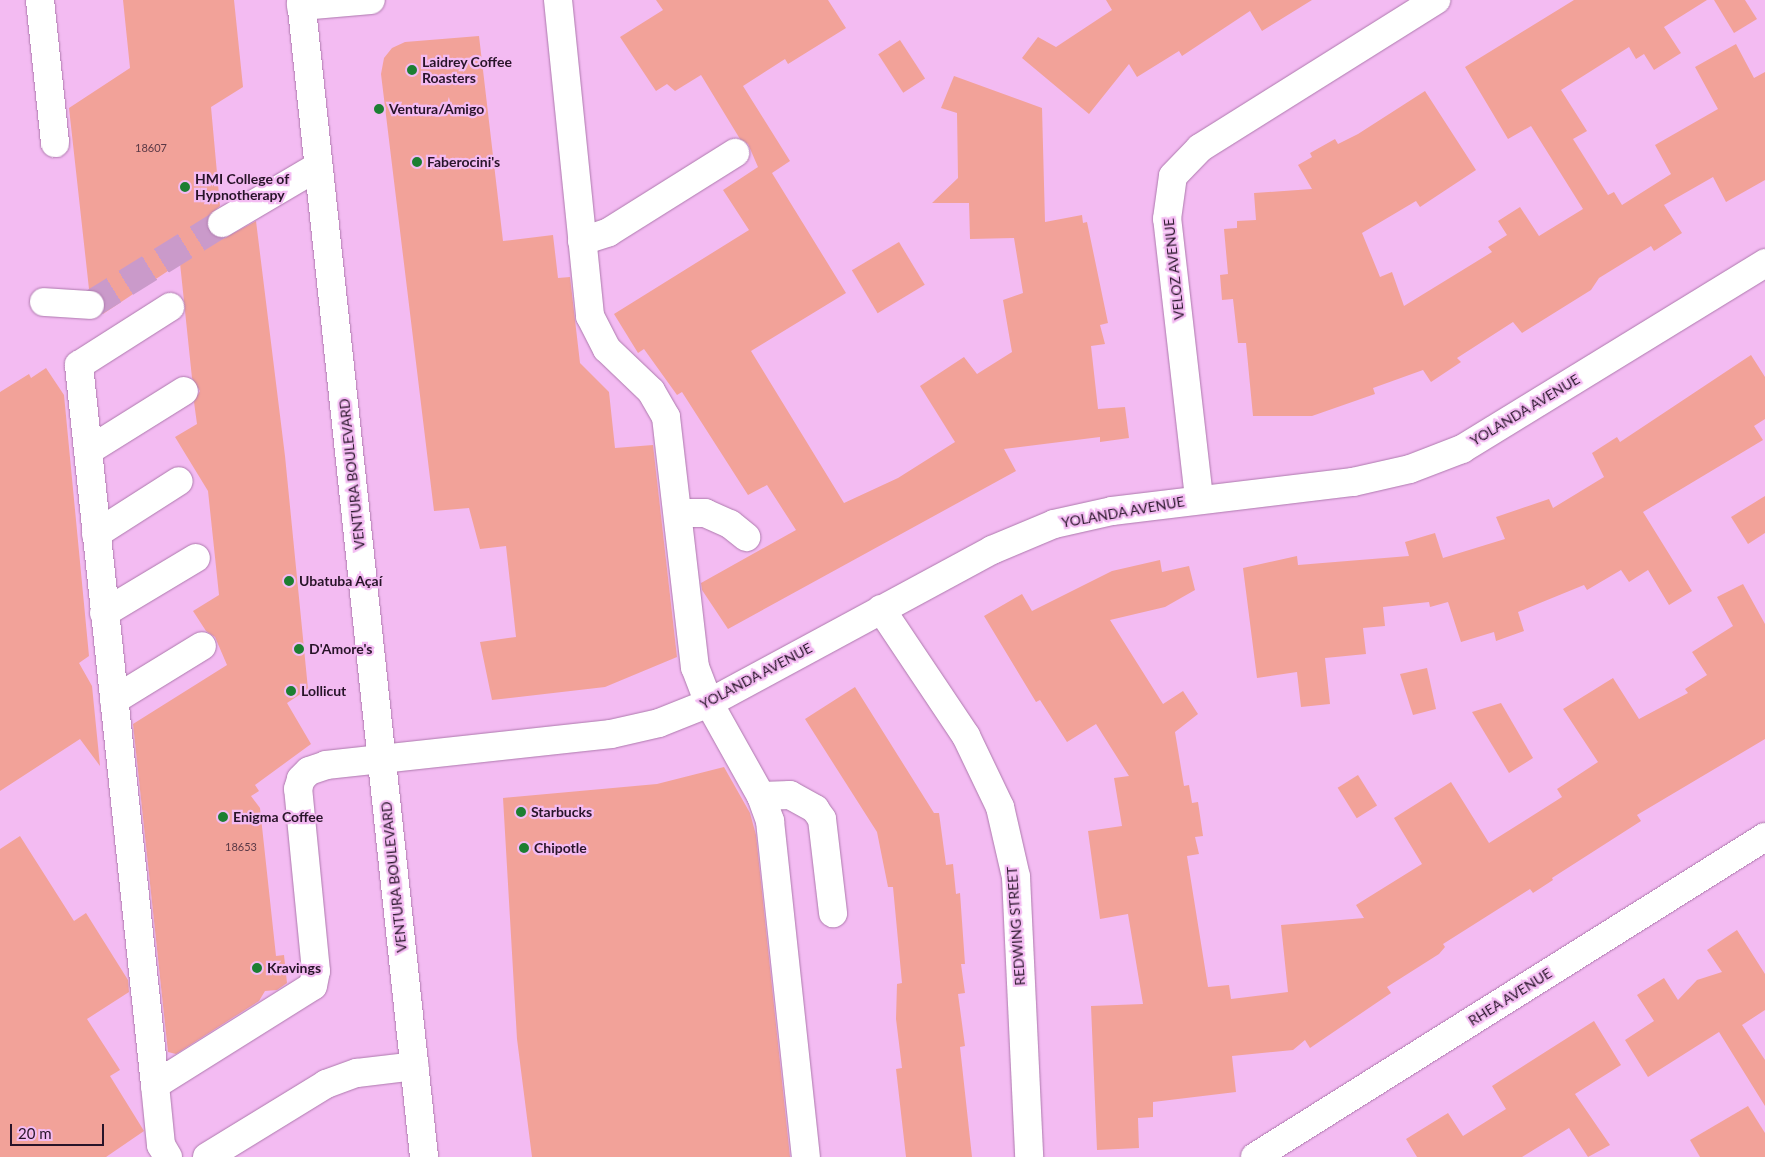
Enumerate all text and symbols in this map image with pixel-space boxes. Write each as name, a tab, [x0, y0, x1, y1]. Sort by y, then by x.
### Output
place label: Laidrey Coffee Roasters	[422, 54, 512, 86]
marker: Laidrey Coffee Roasters	[406, 64, 418, 76]
place label: Ventura/Amigo	[389, 101, 484, 117]
marker: Ventura/Amigo	[373, 103, 385, 115]
house number: 18607	[135, 141, 167, 155]
place label: Faberocini's	[427, 154, 500, 170]
marker: Faberocini's	[411, 156, 423, 168]
place label: HMI College of Hypnotherapy	[195, 171, 289, 203]
marker: HMI College of Hypnotherapy	[179, 181, 191, 193]
street label: VELOZ AVENUE	[1160, 217, 1188, 321]
street label: YOLANDA AVENUE	[1467, 370, 1583, 450]
street label: VENTURA BOULEVARD	[336, 397, 368, 551]
street label: YOLANDA AVENUE	[1060, 493, 1186, 531]
place label: Ubatuba Açaí	[299, 573, 383, 589]
marker: Ubatuba Açaí	[283, 575, 295, 587]
street label: YOLANDA AVENUE	[697, 639, 815, 713]
place label: D'Amore's	[309, 641, 372, 657]
marker: D'Amore's	[293, 643, 305, 655]
place label: Lollicut	[301, 683, 346, 699]
marker: Lollicut	[285, 685, 297, 697]
street label: VENTURA BOULEVARD	[378, 800, 410, 954]
place label: Starbucks	[531, 804, 592, 820]
marker: Starbucks	[515, 806, 527, 818]
place label: Enigma Coffee	[233, 809, 323, 825]
marker: Enigma Coffee	[217, 811, 229, 823]
house number: 18653	[225, 840, 257, 854]
place label: Chipotle	[534, 840, 587, 856]
marker: Chipotle	[518, 842, 530, 854]
street label: REDWING STREET	[1003, 866, 1029, 986]
place label: Kravings	[267, 960, 321, 976]
marker: Kravings	[251, 962, 263, 974]
street label: RHEA AVENUE	[1465, 964, 1555, 1030]
scale bar	[12, 1114, 106, 1146]
text: 20 m	[18, 1124, 52, 1142]

